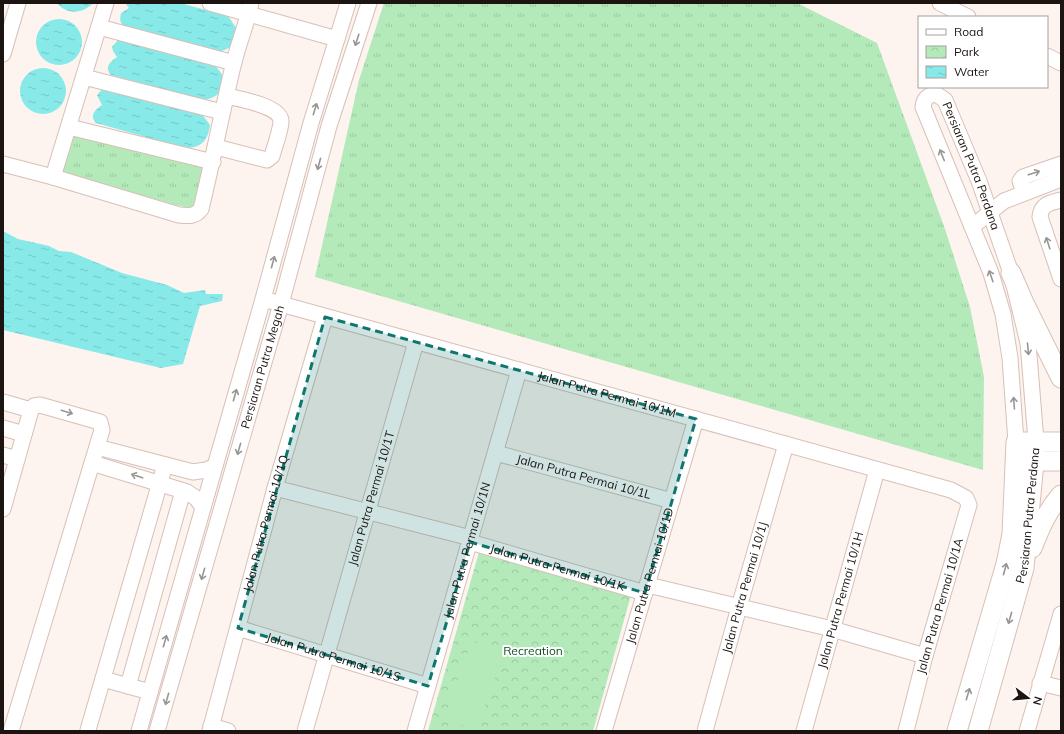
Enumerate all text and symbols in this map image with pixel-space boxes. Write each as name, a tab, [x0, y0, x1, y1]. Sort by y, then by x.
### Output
legend	[918, 16, 1048, 88]
text: Road	[954, 24, 983, 39]
one-way arrow	[353, 33, 360, 46]
text: Park	[954, 44, 980, 59]
text: Water	[954, 64, 990, 79]
street label: Persiaran Putra Perdana	[940, 99, 1003, 232]
one-way arrow	[312, 103, 319, 116]
one-way arrow	[938, 150, 946, 162]
one-way arrow	[314, 157, 322, 170]
one-way arrow	[1028, 169, 1041, 176]
one-way arrow	[1044, 236, 1051, 249]
one-way arrow	[270, 255, 277, 268]
one-way arrow	[987, 269, 994, 282]
street label: Persiaran Putra Megah	[237, 303, 287, 430]
one-way arrow	[1025, 342, 1032, 355]
street label: Jalan Putra Permai 10/1M	[536, 368, 678, 420]
one-way arrow	[232, 389, 239, 402]
one-way arrow	[1010, 397, 1017, 410]
one-way arrow	[60, 409, 73, 416]
street label: Jalan Putra Permai 10/1T	[345, 428, 397, 567]
one-way arrow	[235, 443, 242, 456]
street label: Persiaran Putra Perdana	[1012, 447, 1042, 585]
street label: Jalan Putra Permai 10/1L	[515, 451, 653, 502]
street label: Jalan Putra Permai 10/1Q	[240, 453, 291, 593]
one-way arrow	[131, 471, 143, 479]
street label: Jalan Putra Permai 10/1N	[440, 480, 493, 620]
street label: Jalan Putra Permai 10/1D	[622, 506, 677, 645]
street label: Jalan Putra Permai 10/1J	[719, 520, 770, 655]
street label: Jalan Putra Permai 10/1H	[814, 530, 866, 670]
street label: Jalan Putra Permai 10/1A	[913, 536, 966, 676]
street label: Jalan Putra Permai 10/1K	[488, 540, 627, 594]
one-way arrow	[1002, 563, 1009, 576]
one-way arrow	[199, 568, 206, 581]
one-way arrow	[1006, 611, 1013, 624]
street label: Jalan Putra Permai 10/1S	[265, 629, 403, 684]
one-way arrow	[161, 635, 169, 648]
park label: Recreation	[503, 643, 563, 658]
north arrow	[1008, 678, 1048, 718]
one-way arrow	[965, 687, 972, 700]
one-way arrow	[163, 692, 170, 705]
text: N	[1030, 695, 1045, 707]

